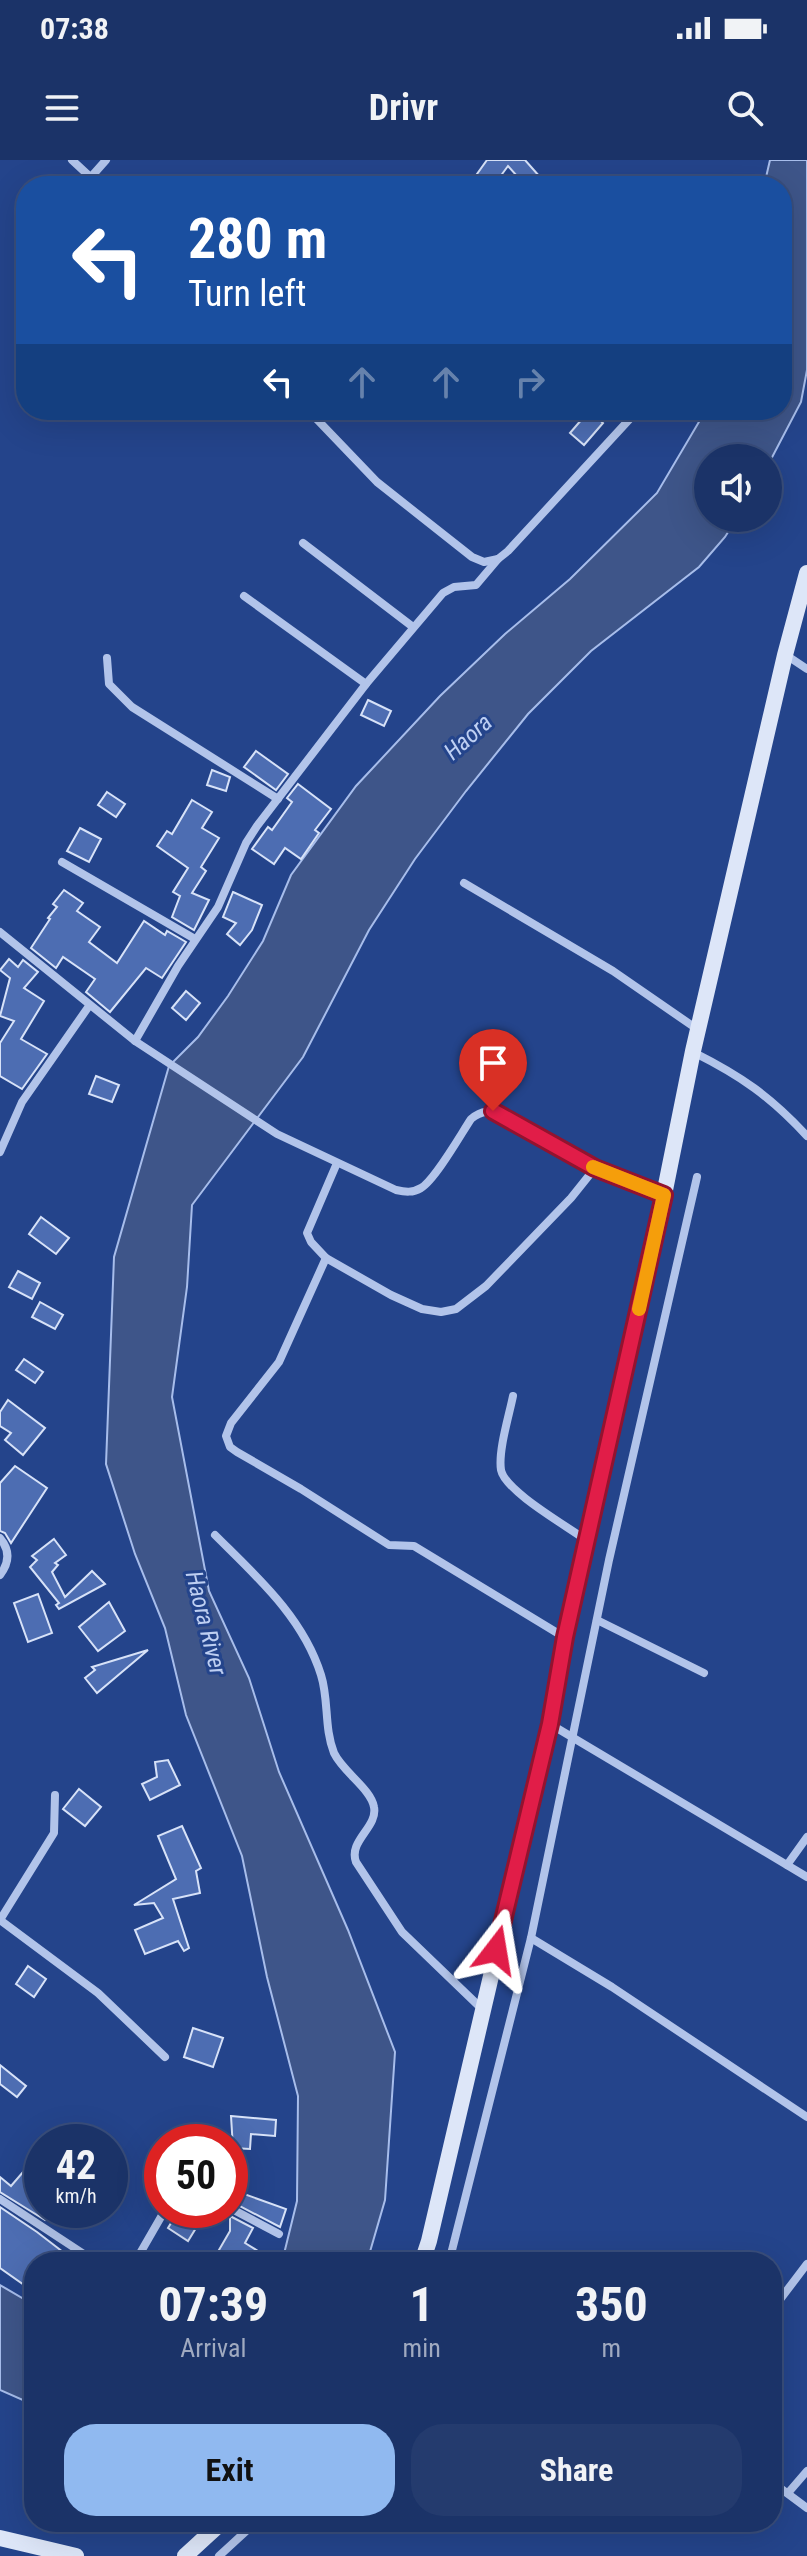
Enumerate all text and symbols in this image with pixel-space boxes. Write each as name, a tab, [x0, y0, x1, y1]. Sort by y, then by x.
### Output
text: 07:38	[40, 11, 109, 46]
icon: menu	[40, 86, 84, 130]
icon: search	[723, 86, 767, 130]
text: Drivr	[369, 87, 438, 129]
text: 280 m	[188, 206, 327, 272]
icon: left	[56, 208, 160, 312]
text: Turn left	[188, 273, 306, 315]
icon: left	[256, 360, 300, 404]
icon: ahead	[340, 360, 384, 404]
icon: ahead	[424, 360, 468, 404]
icon: right	[508, 360, 552, 404]
map controls	[694, 444, 782, 532]
button: sound	[694, 444, 782, 532]
water label: Haora	[438, 708, 498, 766]
pin	[459, 1029, 527, 1111]
icon: arrive	[471, 1041, 515, 1085]
water label: Haora River	[180, 1568, 233, 1679]
position arrow	[454, 1908, 538, 1992]
speed limit sign: 50	[144, 2124, 248, 2228]
text: 42	[56, 2142, 96, 2189]
text: km/h	[55, 2184, 97, 2208]
text: 07:39	[158, 2276, 268, 2333]
text: 1	[410, 2276, 434, 2333]
text: 350	[575, 2276, 648, 2333]
text: Arrival	[180, 2333, 246, 2363]
text: min	[403, 2333, 441, 2363]
text: m	[602, 2333, 621, 2363]
button: Exit	[64, 2424, 395, 2516]
button: Share	[411, 2424, 742, 2516]

